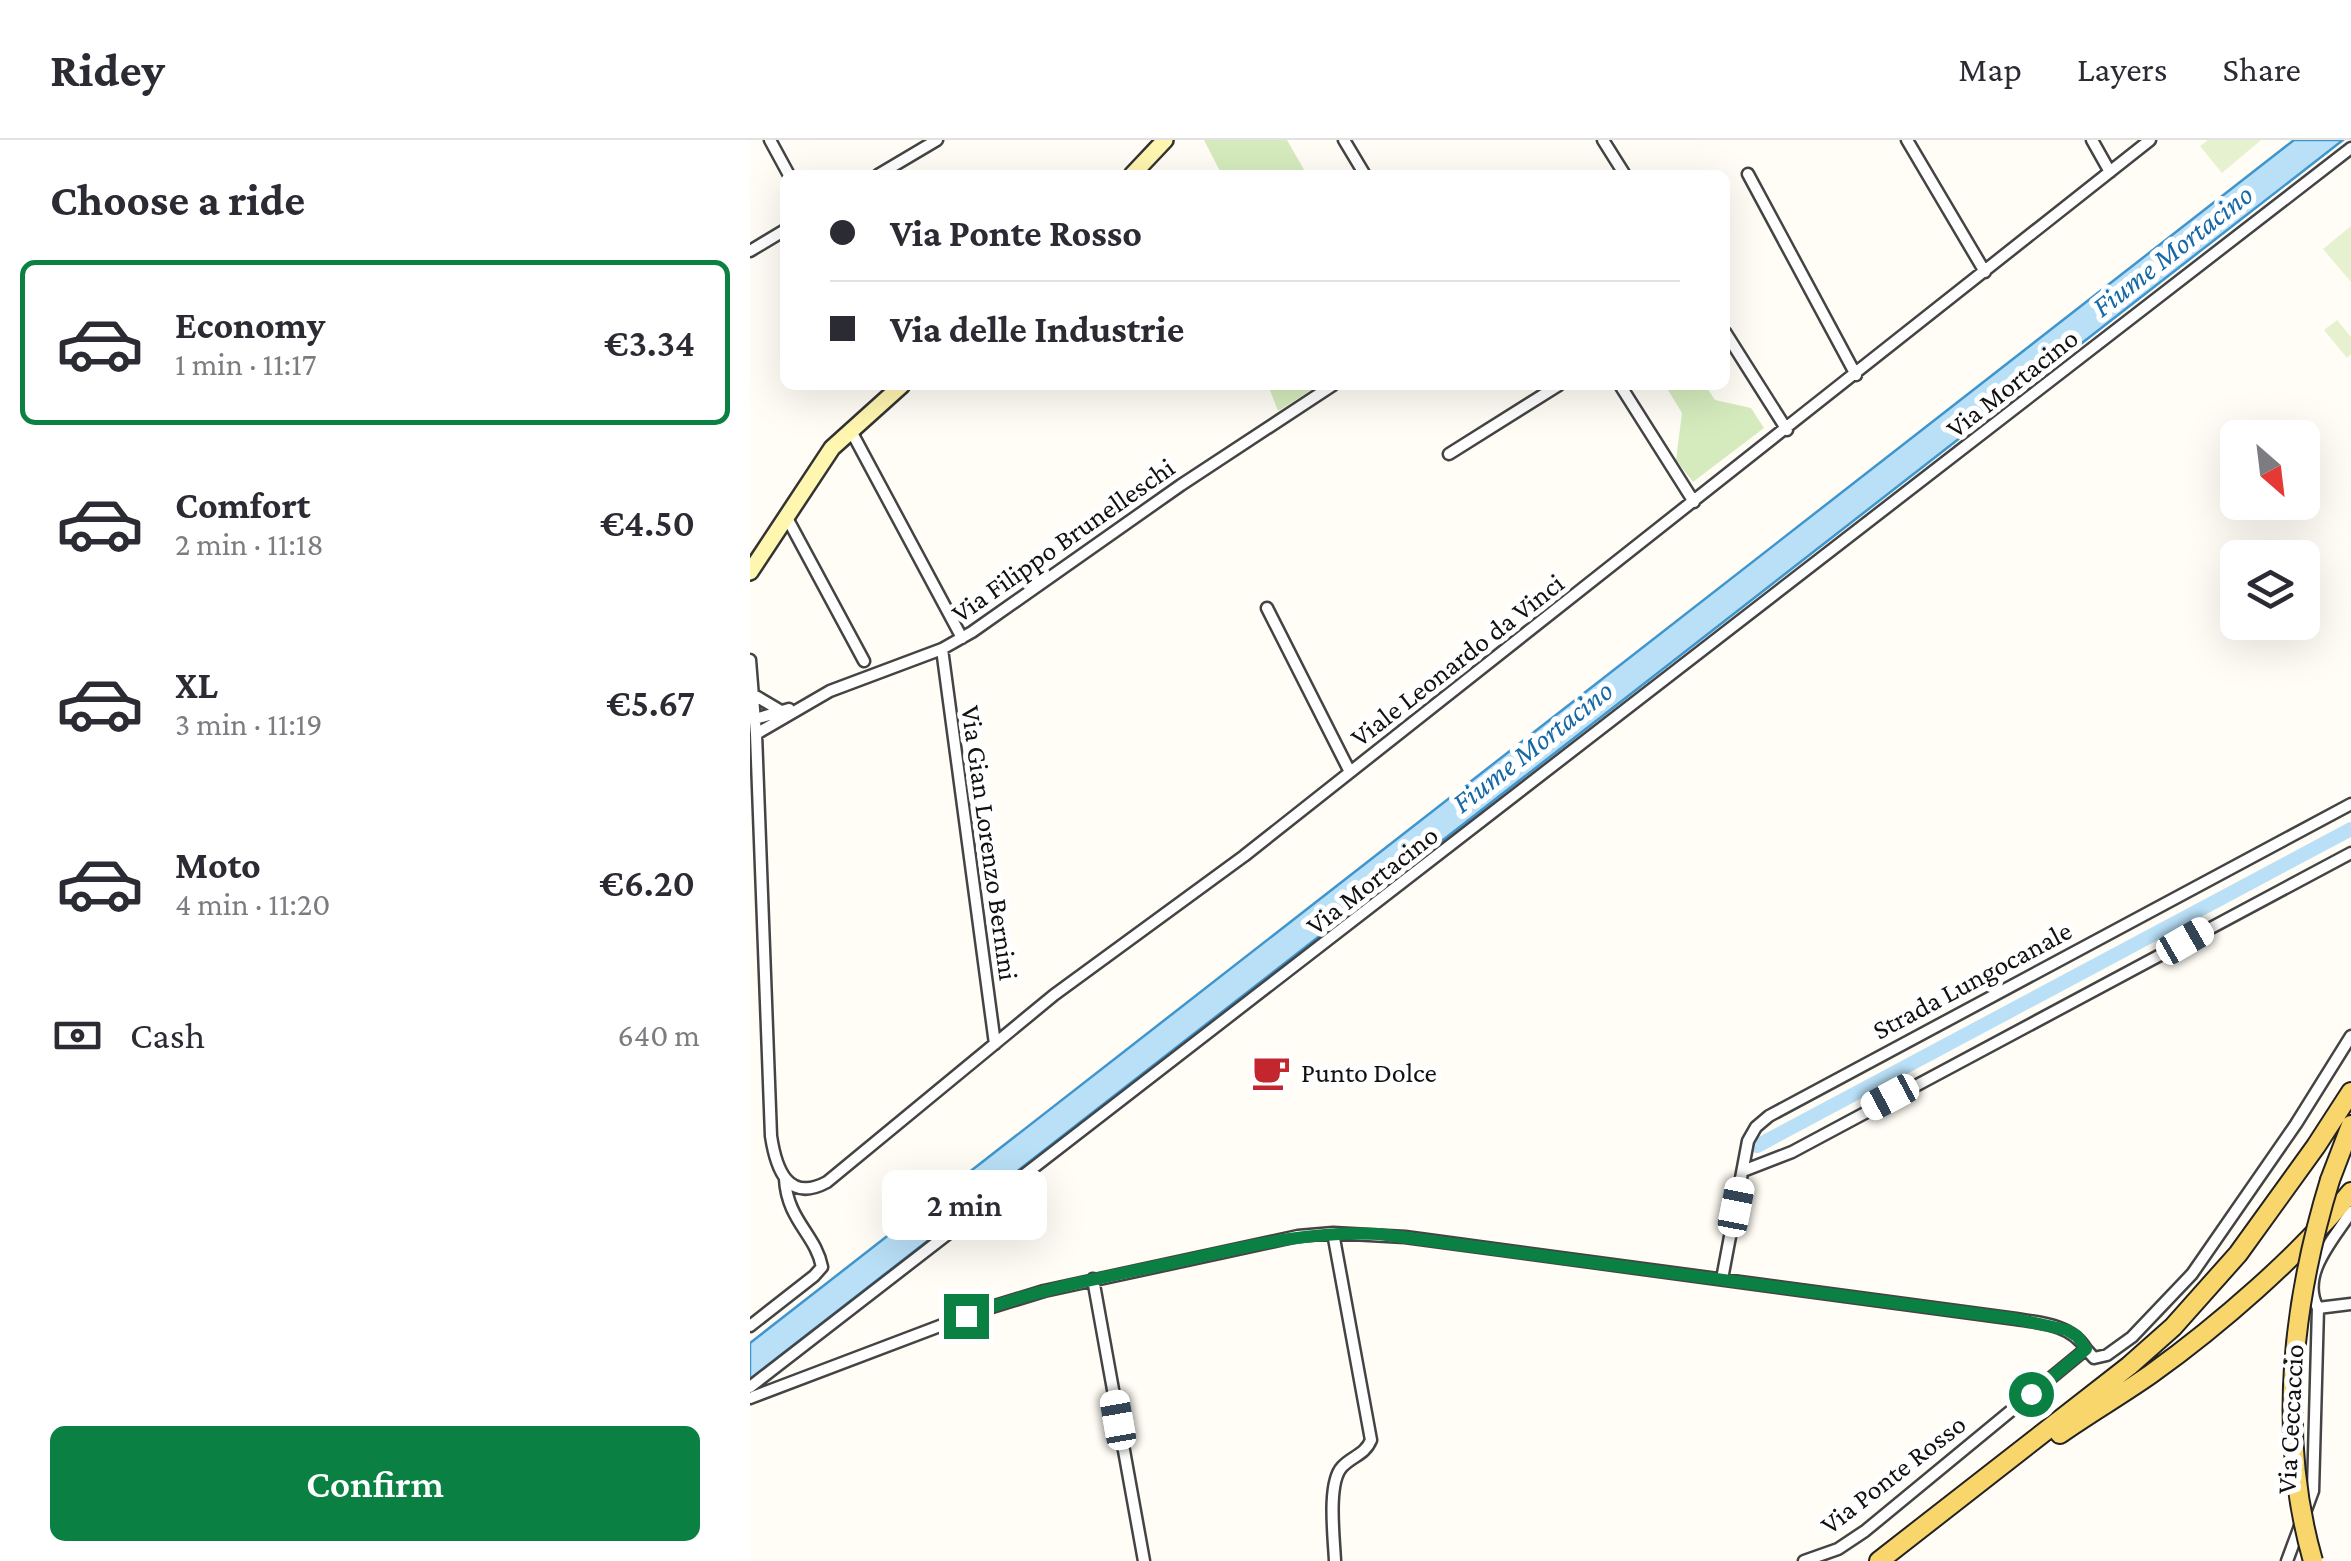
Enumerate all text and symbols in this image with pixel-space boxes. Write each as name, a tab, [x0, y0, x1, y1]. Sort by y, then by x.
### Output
text: Ridey	[50, 43, 165, 96]
text: Map	[1958, 50, 2022, 89]
text: Layers	[2077, 50, 2168, 89]
text: Share	[2223, 50, 2301, 89]
text: Choose a ride	[50, 175, 305, 225]
water label: Fiume Mortacino	[2085, 177, 2259, 323]
text: Via Ponte Rosso	[890, 212, 1142, 254]
icon: car	[55, 298, 145, 388]
text: Economy	[175, 304, 325, 346]
text: Via delle Industrie	[890, 308, 1184, 350]
text: €3.34	[604, 322, 695, 364]
street label: Via Mortacino	[1940, 322, 2084, 444]
text: 1 min · 11:17	[175, 346, 317, 382]
north arrow	[2220, 420, 2320, 520]
map controls	[2220, 420, 2320, 640]
street label: Via Filippo Brunelleschi	[946, 451, 1180, 629]
icon: car	[55, 478, 145, 568]
text: Comfort	[175, 484, 311, 526]
text: €4.50	[600, 502, 695, 544]
text: 2 min · 11:18	[175, 526, 324, 562]
button: layers	[2220, 540, 2320, 640]
street label: Viale Leonardo da Vinci	[1344, 567, 1570, 753]
icon: car	[55, 658, 145, 748]
text: XL	[175, 664, 218, 706]
water label: Fiume Mortacino	[1445, 673, 1619, 819]
text: €5.67	[606, 682, 695, 724]
street label: Via Gian Lorenzo Bernini	[955, 704, 1025, 982]
text: 3 min · 11:19	[175, 706, 323, 742]
street label: Via Mortacino	[1300, 819, 1444, 941]
icon: car	[55, 838, 145, 928]
text: Moto	[175, 844, 261, 886]
text: €6.20	[599, 862, 695, 904]
text: 4 min · 11:20	[175, 886, 330, 922]
car	[2152, 913, 2218, 969]
street label: Strada Lungocanale	[1867, 914, 2077, 1046]
icon: cash	[50, 1008, 105, 1063]
text: Cash	[130, 1014, 205, 1056]
text: 640 m	[618, 1017, 700, 1053]
cafe icon: Punto Dolce	[1250, 1051, 1292, 1093]
place label: Punto Dolce	[1301, 1057, 1437, 1088]
car	[1856, 1070, 1924, 1124]
callout: 2 min	[884, 1171, 1048, 1241]
car	[1716, 1175, 1756, 1239]
text: 2 min	[927, 1187, 1002, 1223]
route end	[944, 1294, 989, 1339]
street label: Via Ceccaccio	[2271, 1343, 2309, 1495]
route start	[2009, 1372, 2054, 1417]
car	[1098, 1388, 1138, 1452]
street label: Via Ponte Rosso	[1814, 1408, 1972, 1540]
button: Confirm	[50, 1426, 700, 1541]

